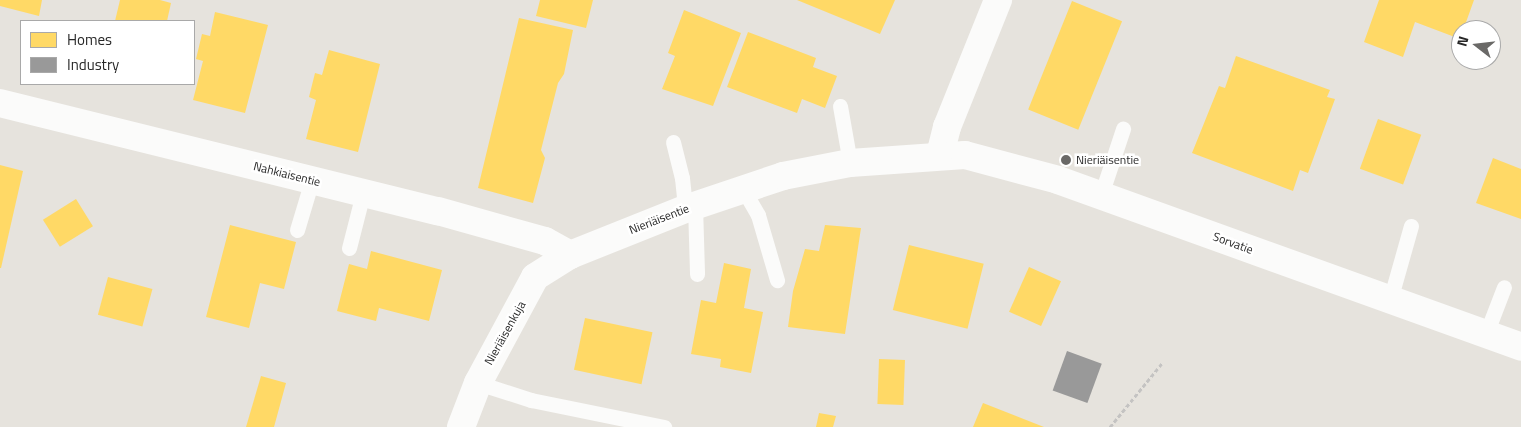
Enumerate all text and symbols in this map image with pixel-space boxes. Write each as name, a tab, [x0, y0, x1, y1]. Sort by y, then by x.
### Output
legend	[20, 20, 195, 85]
north arrow	[1451, 20, 1501, 70]
text: Homes	[67, 28, 112, 51]
text: N	[1451, 33, 1473, 49]
text: Industry	[67, 53, 119, 76]
place label: Nieriäisentie	[1076, 153, 1139, 167]
marker: Nieriäisentie	[1060, 154, 1072, 166]
street label: Nahkiaisentie	[252, 159, 322, 189]
street label: Nieriäisentie	[627, 201, 691, 237]
street label: Sorvatie	[1211, 229, 1255, 257]
street label: Nieriäisenkuja	[481, 298, 529, 368]

